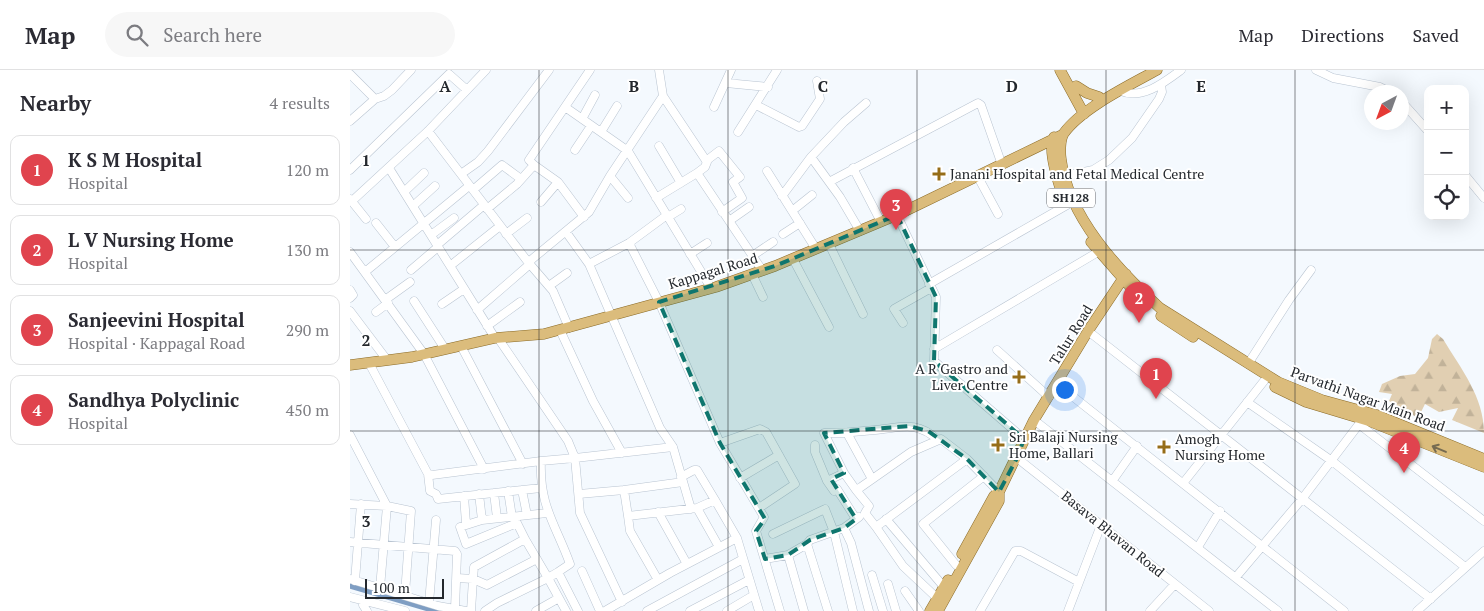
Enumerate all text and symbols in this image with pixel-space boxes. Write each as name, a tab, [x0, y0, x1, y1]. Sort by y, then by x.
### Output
search box	[105, 12, 455, 57]
text: Map	[25, 19, 75, 51]
icon: search	[123, 21, 151, 49]
text: Search here	[163, 22, 262, 47]
text: Map	[1238, 23, 1273, 47]
text: Directions	[1301, 23, 1384, 47]
text: Saved	[1412, 23, 1459, 47]
text: A	[439, 75, 451, 97]
text: B	[629, 75, 639, 97]
text: C	[818, 75, 828, 97]
text: D	[1006, 75, 1018, 97]
text: E	[1196, 75, 1206, 97]
north arrow	[1364, 85, 1409, 130]
map controls	[1424, 85, 1469, 220]
button: +	[1424, 85, 1469, 130]
text: Nearby	[20, 89, 91, 117]
text: 4 results	[270, 92, 330, 114]
button: −	[1424, 130, 1469, 175]
text: K S M Hospital	[68, 147, 202, 172]
text: 1	[361, 149, 371, 171]
text: 1	[32, 159, 42, 181]
text: 120 m	[286, 159, 329, 181]
place label: Janani Hospital and Fetal Medical Centre	[950, 164, 1204, 183]
marker: Janani Hospital and Fetal Medical Centre	[932, 167, 946, 181]
text: Hospital	[68, 172, 128, 194]
button: locate	[1424, 175, 1469, 220]
pin: 3	[880, 189, 912, 230]
road number: SH128	[1047, 189, 1095, 208]
text: L V Nursing Home	[68, 227, 234, 252]
text: 2	[32, 239, 42, 261]
text: 130 m	[286, 239, 329, 261]
street label: Kappagal Road	[666, 248, 760, 293]
text: Hospital	[68, 252, 128, 274]
pin: 2	[1123, 282, 1155, 323]
street label: Talur Road	[1045, 301, 1097, 368]
text: Sanjeevini Hospital	[68, 307, 245, 332]
text: 3	[32, 319, 42, 341]
text: 290 m	[286, 319, 329, 341]
text: 2	[361, 329, 371, 351]
text: Hospital · Kappagal Road	[68, 332, 245, 354]
pin: 1	[1140, 358, 1172, 399]
place label: A R Gastro and Liver Centre	[915, 359, 1008, 394]
street label: Parvathi Nagar Main Road	[1288, 362, 1448, 435]
marker: A R Gastro and Liver Centre	[1012, 370, 1026, 384]
your location	[1052, 377, 1078, 403]
text: Sandhya Polyclinic	[68, 387, 239, 412]
text: 4	[32, 399, 42, 421]
text: 450 m	[286, 399, 329, 421]
text: Hospital	[68, 412, 128, 434]
place label: Sri Balaji Nursing Home, Ballari	[1009, 427, 1118, 462]
place label: Amogh Nursing Home	[1175, 429, 1265, 464]
pin: 4	[1388, 432, 1420, 473]
marker: Sri Balaji Nursing Home, Ballari	[991, 438, 1005, 452]
marker: Amogh Nursing Home	[1157, 440, 1171, 454]
one-way arrow	[1432, 443, 1447, 453]
street label: Basava Bhavan Road	[1058, 486, 1169, 581]
text: 3	[361, 510, 371, 532]
scale bar	[365, 576, 444, 599]
text: 100 m	[372, 578, 410, 597]

